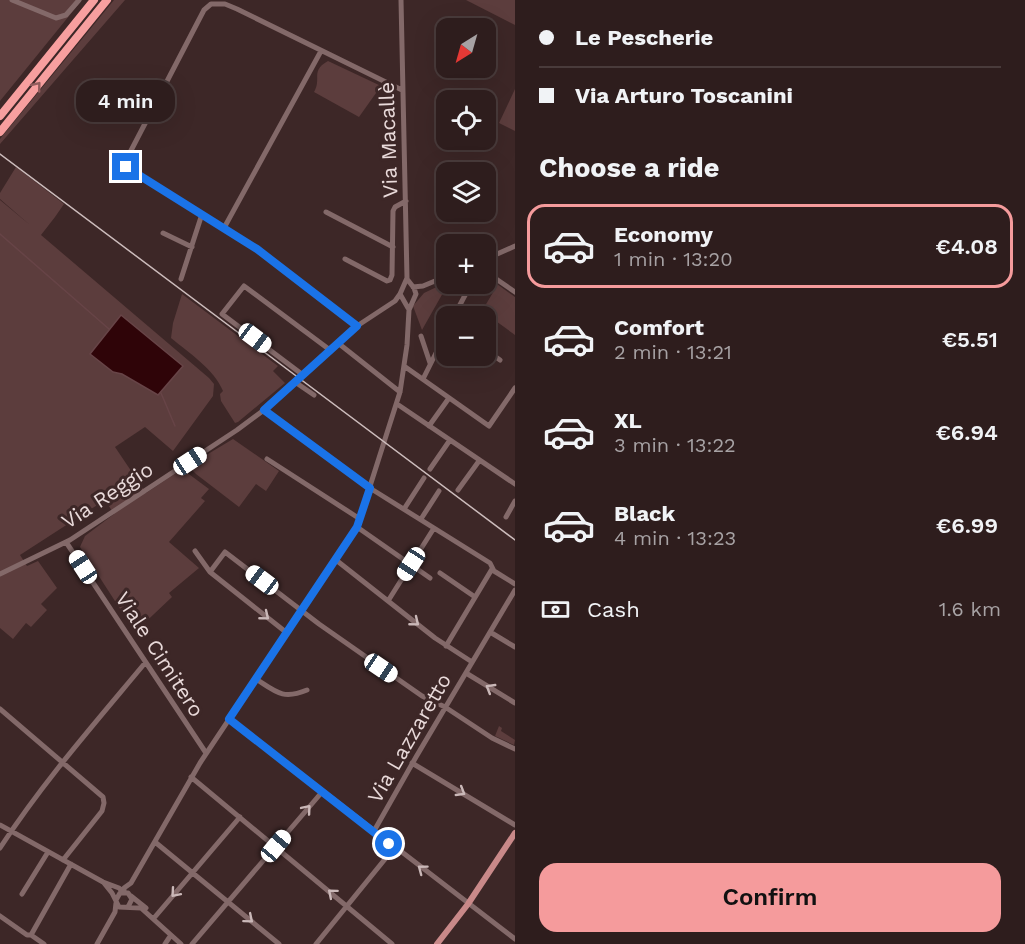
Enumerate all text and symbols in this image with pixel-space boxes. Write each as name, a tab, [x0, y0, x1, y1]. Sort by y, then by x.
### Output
north arrow	[436, 18, 496, 78]
map controls	[436, 18, 496, 366]
text: Le Pescherie	[575, 25, 713, 50]
callout: 4 min	[76, 80, 176, 122]
one-way arrow	[29, 82, 40, 93]
street label: Via Macallè	[373, 82, 403, 198]
text: Via Arturo Toscanini	[575, 83, 793, 108]
text: 4 min	[98, 89, 153, 113]
button: locate	[436, 90, 496, 150]
text: Choose a ride	[539, 152, 719, 184]
route end	[112, 153, 139, 180]
button: layers	[436, 162, 496, 222]
icon: car	[542, 219, 596, 273]
text: Economy	[614, 222, 713, 247]
button: +	[436, 234, 496, 294]
text: €4.08	[935, 234, 998, 259]
text: 1 min · 13:20	[614, 247, 733, 271]
button: −	[436, 306, 496, 366]
icon: car	[542, 312, 596, 366]
text: Comfort	[614, 315, 704, 340]
car	[235, 320, 275, 356]
text: €5.51	[942, 327, 998, 352]
text: 2 min · 13:21	[614, 340, 732, 364]
icon: car	[542, 405, 596, 459]
text: XL	[614, 408, 642, 433]
text: €6.94	[935, 420, 998, 445]
text: 3 min · 13:22	[614, 433, 736, 457]
car	[170, 444, 210, 478]
street label: Via Reggio	[57, 456, 157, 534]
icon: car	[542, 498, 596, 552]
text: Black	[614, 501, 675, 526]
text: €6.99	[936, 513, 998, 538]
text: 4 min · 13:23	[614, 526, 736, 550]
car	[394, 544, 428, 584]
car	[66, 547, 100, 587]
car	[242, 562, 282, 598]
street label: Viale Cimitero	[110, 587, 210, 721]
icon: cash	[539, 593, 572, 626]
text: Cash	[587, 597, 640, 622]
text: 1.6 km	[939, 597, 1001, 621]
one-way arrow	[258, 608, 269, 619]
one-way arrow	[408, 615, 419, 626]
car	[361, 650, 401, 686]
street label: Via Lazzaretto	[362, 669, 456, 807]
one-way arrow	[486, 683, 496, 695]
one-way arrow	[455, 785, 465, 797]
one-way arrow	[300, 805, 311, 816]
car	[258, 826, 294, 866]
route start	[375, 830, 402, 857]
button: Confirm	[539, 863, 1001, 932]
one-way arrow	[417, 865, 428, 876]
one-way arrow	[171, 886, 182, 897]
one-way arrow	[328, 889, 339, 900]
one-way arrow	[242, 911, 253, 922]

